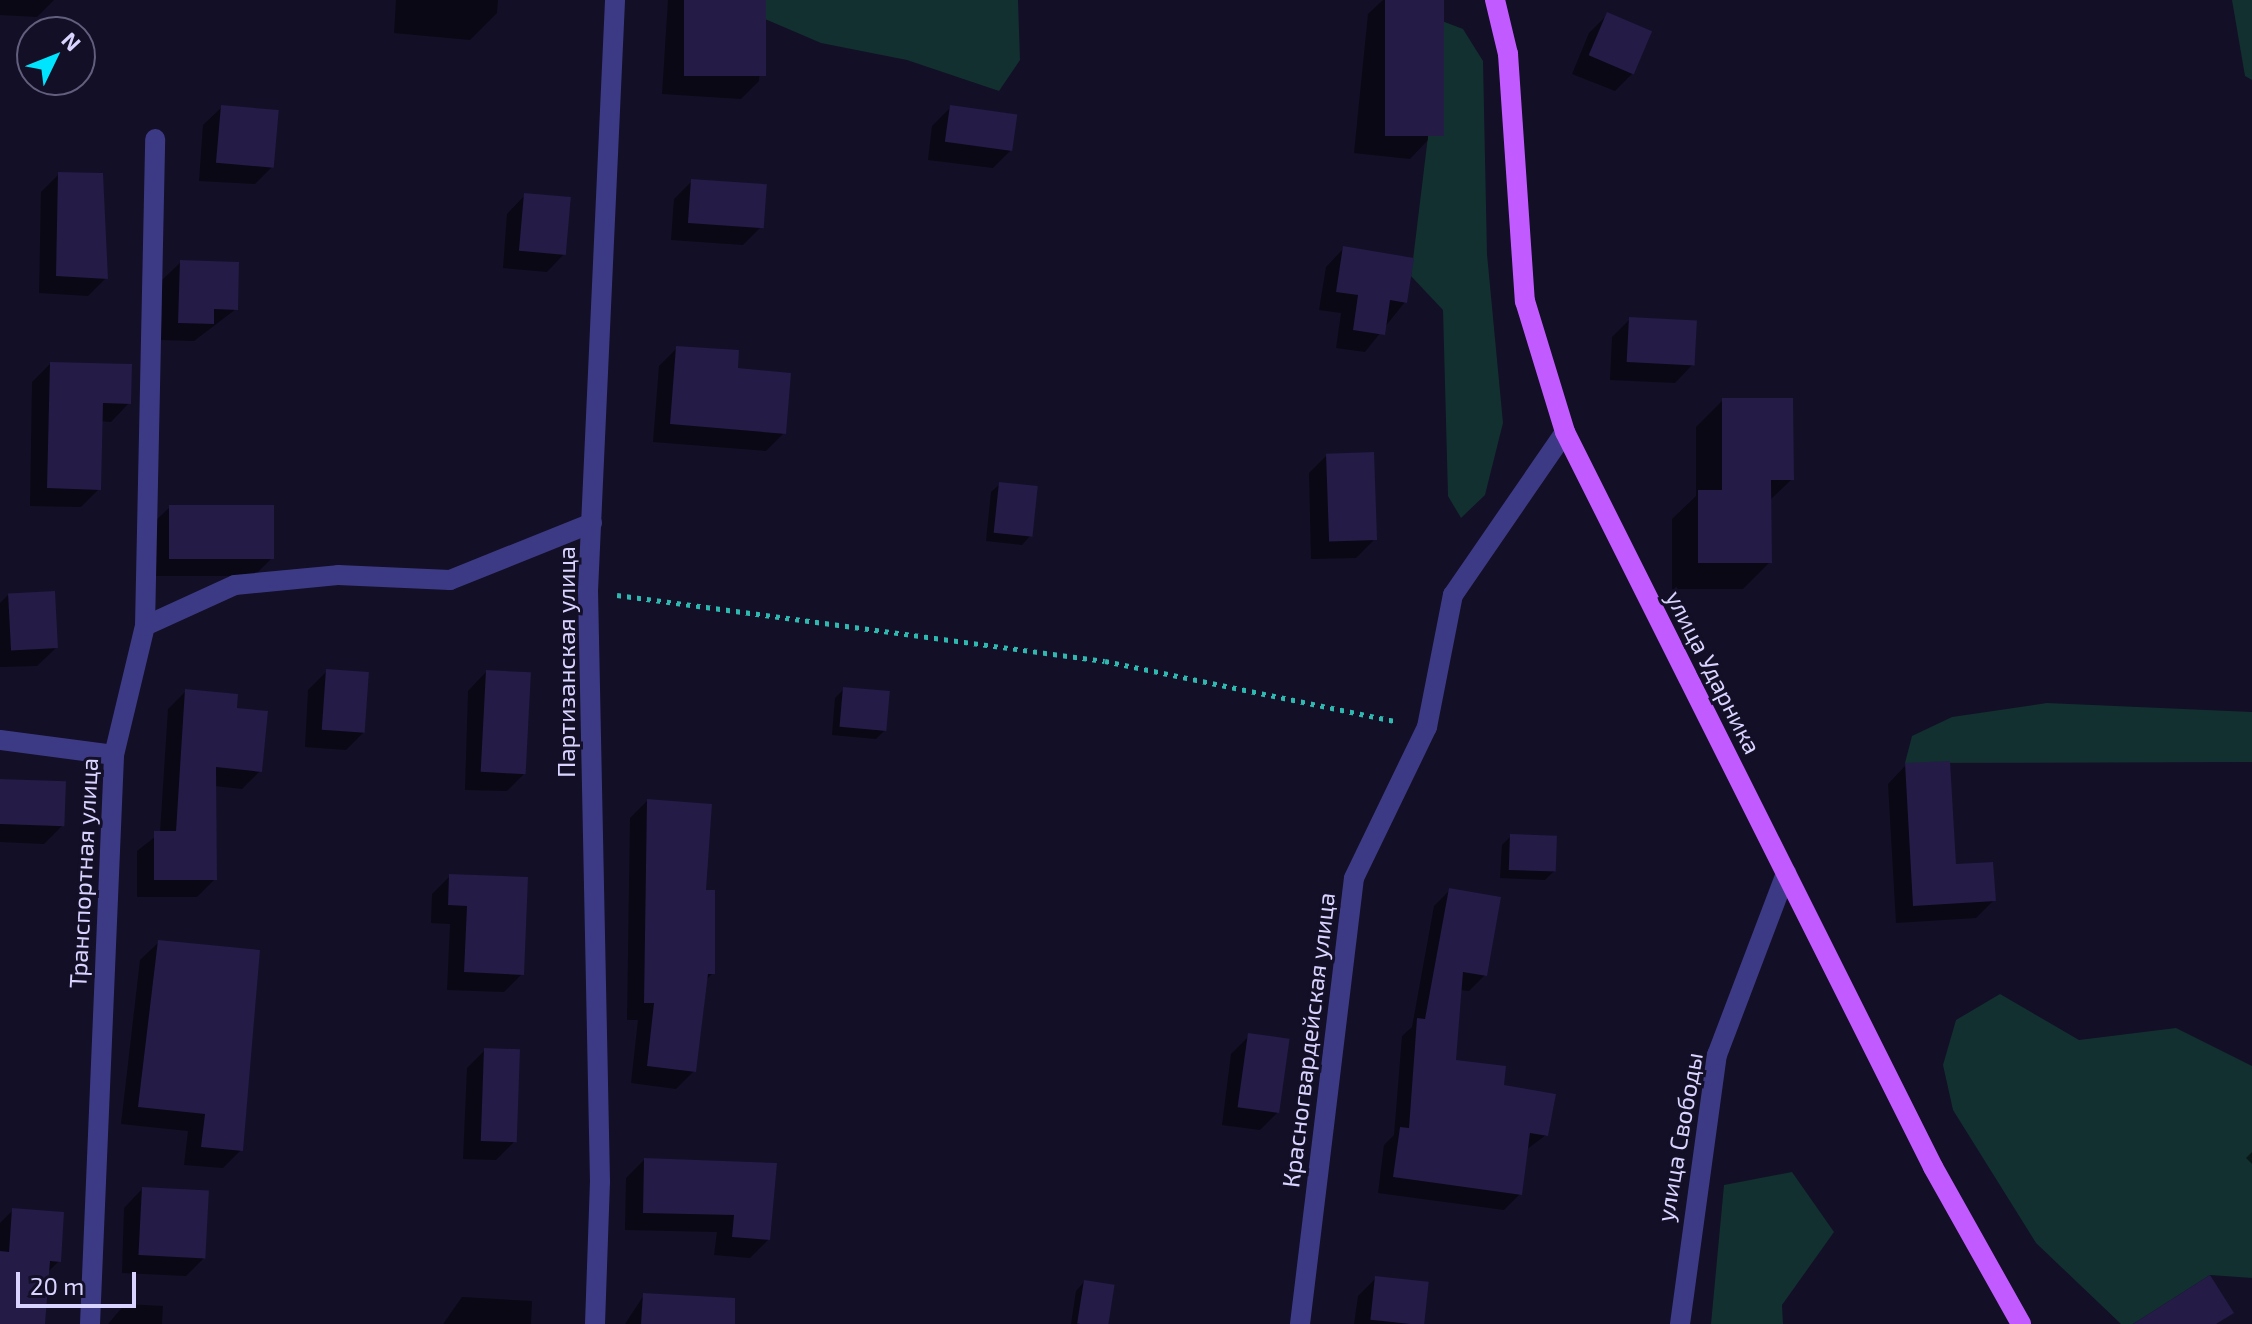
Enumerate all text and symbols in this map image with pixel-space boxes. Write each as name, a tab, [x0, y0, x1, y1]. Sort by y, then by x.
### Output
north arrow	[16, 16, 96, 96]
text: N	[57, 26, 87, 56]
street label: Партизанская улица	[552, 546, 580, 778]
street label: улица Ударника	[1660, 585, 1768, 759]
street label: Транспортная улица	[63, 757, 103, 989]
street label: Красногвардейская улица	[1276, 891, 1340, 1189]
street label: улица Свободы	[1650, 1050, 1708, 1224]
scale bar	[20, 1256, 140, 1306]
text: 20 m	[30, 1271, 84, 1300]

